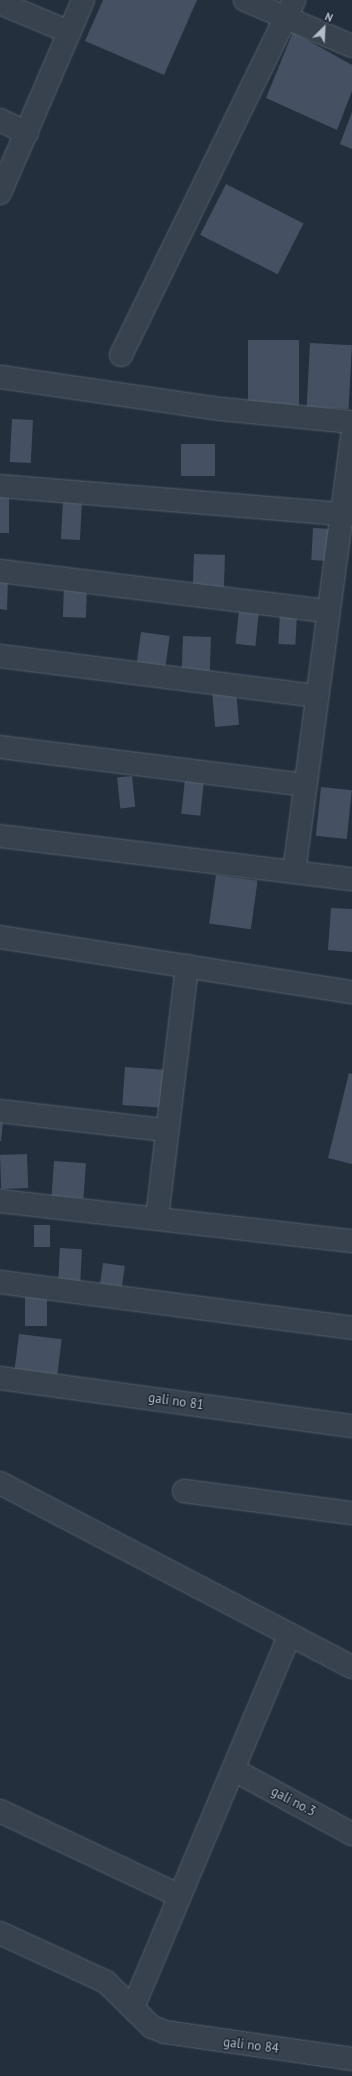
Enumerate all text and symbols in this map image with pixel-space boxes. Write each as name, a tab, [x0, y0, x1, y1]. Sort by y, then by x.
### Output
north arrow	[304, 8, 344, 48]
text: N	[323, 9, 335, 25]
street label: gali no 81	[147, 1390, 205, 1414]
street label: gali no.3	[268, 1784, 318, 1820]
street label: gali no 84	[222, 2035, 280, 2057]

